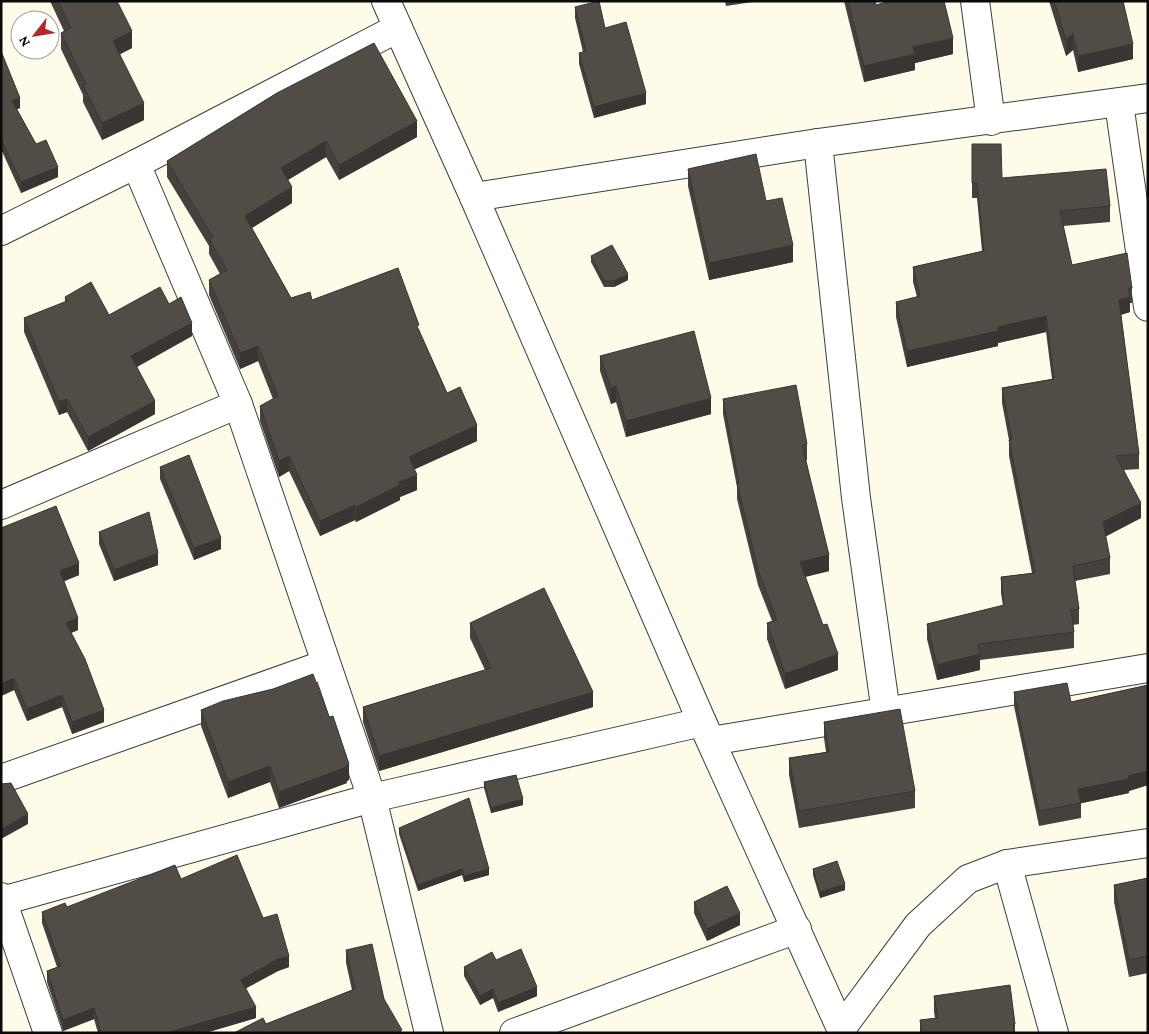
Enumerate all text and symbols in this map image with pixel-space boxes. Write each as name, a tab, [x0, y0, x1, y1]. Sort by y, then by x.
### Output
north arrow	[10, 10, 60, 60]
text: N	[14, 33, 33, 50]

